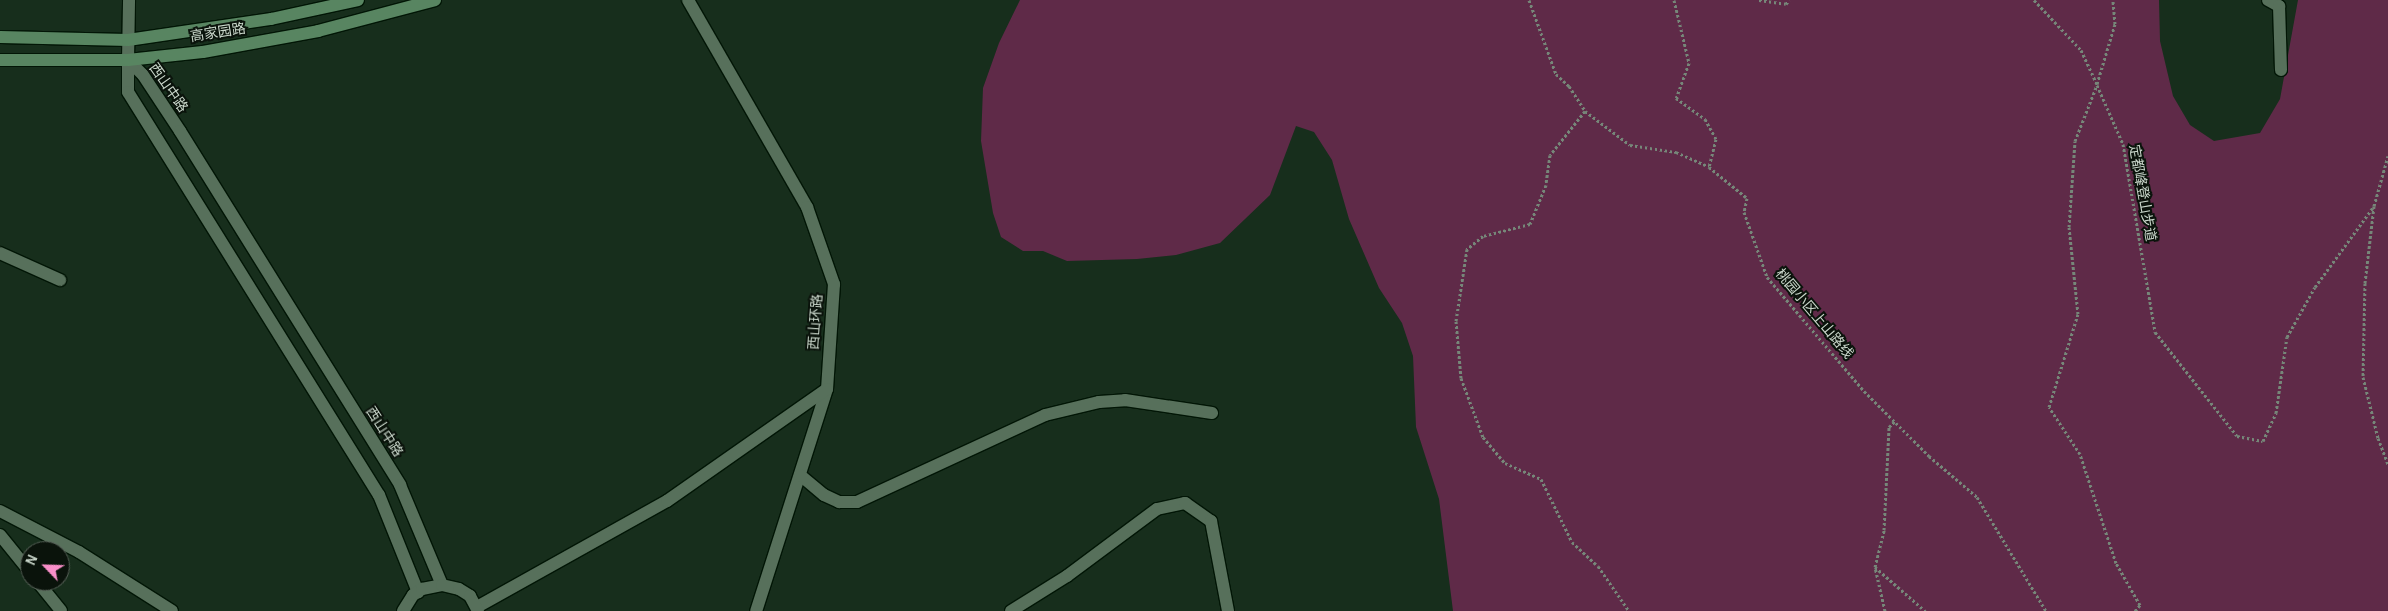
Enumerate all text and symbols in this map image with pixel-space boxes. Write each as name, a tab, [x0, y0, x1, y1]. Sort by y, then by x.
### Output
street label: 高家园路	[189, 20, 247, 46]
street label: 西山中路	[145, 60, 191, 116]
street label: 定都峰登山步道	[2125, 143, 2159, 243]
street label: 桃园小区上山路线	[1772, 266, 1856, 362]
street label: 西山环路	[806, 293, 826, 351]
street label: 西山中路	[362, 404, 406, 460]
north arrow	[20, 541, 70, 591]
text: N	[24, 553, 41, 568]

